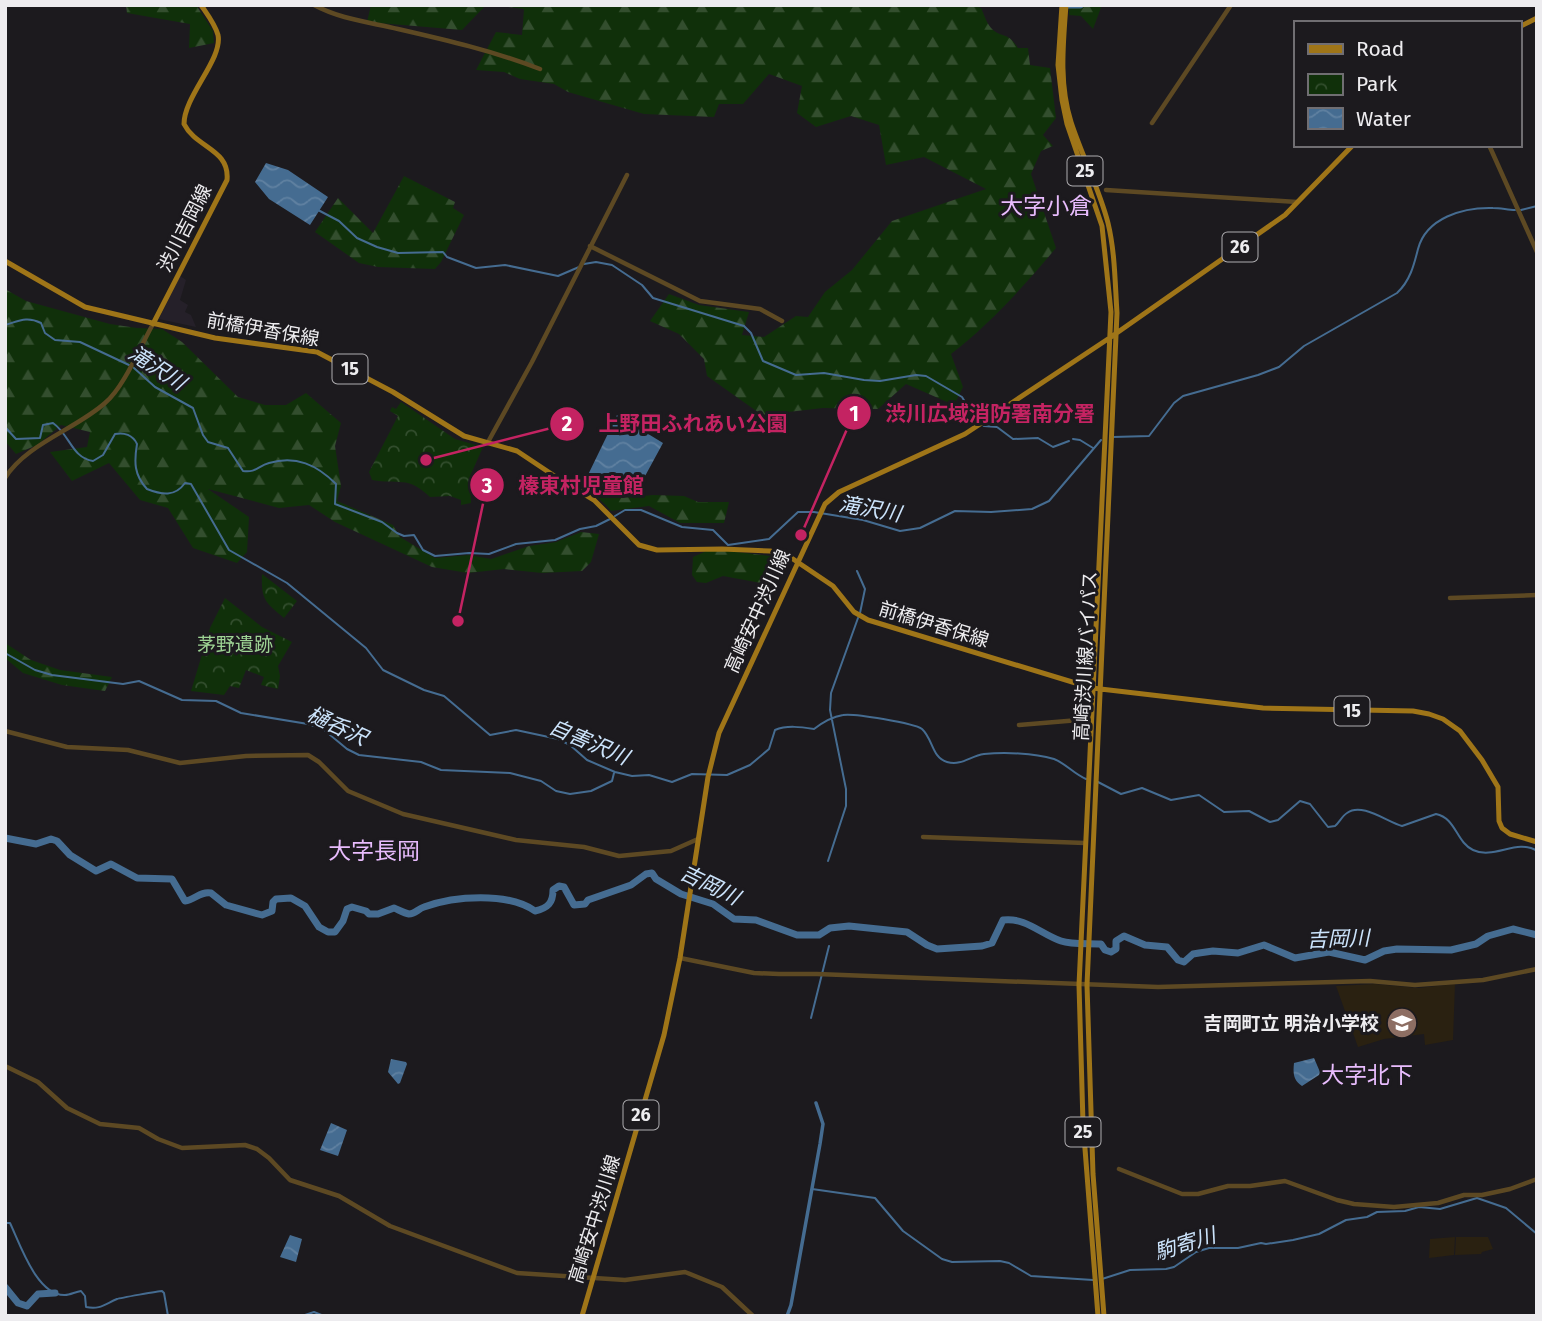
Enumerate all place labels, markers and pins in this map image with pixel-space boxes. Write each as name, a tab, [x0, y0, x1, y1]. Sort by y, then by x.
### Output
callout: 渋川広域消防署南分署	[836, 392, 1109, 434]
callout: 上野田ふれあい公園	[550, 403, 802, 445]
callout: 榛東村児童館	[469, 464, 658, 506]
school or university icon: 吉岡町立 明治小学校	[1385, 1006, 1419, 1040]
place label: 吉岡町立 明治小学校	[1203, 1012, 1379, 1035]

